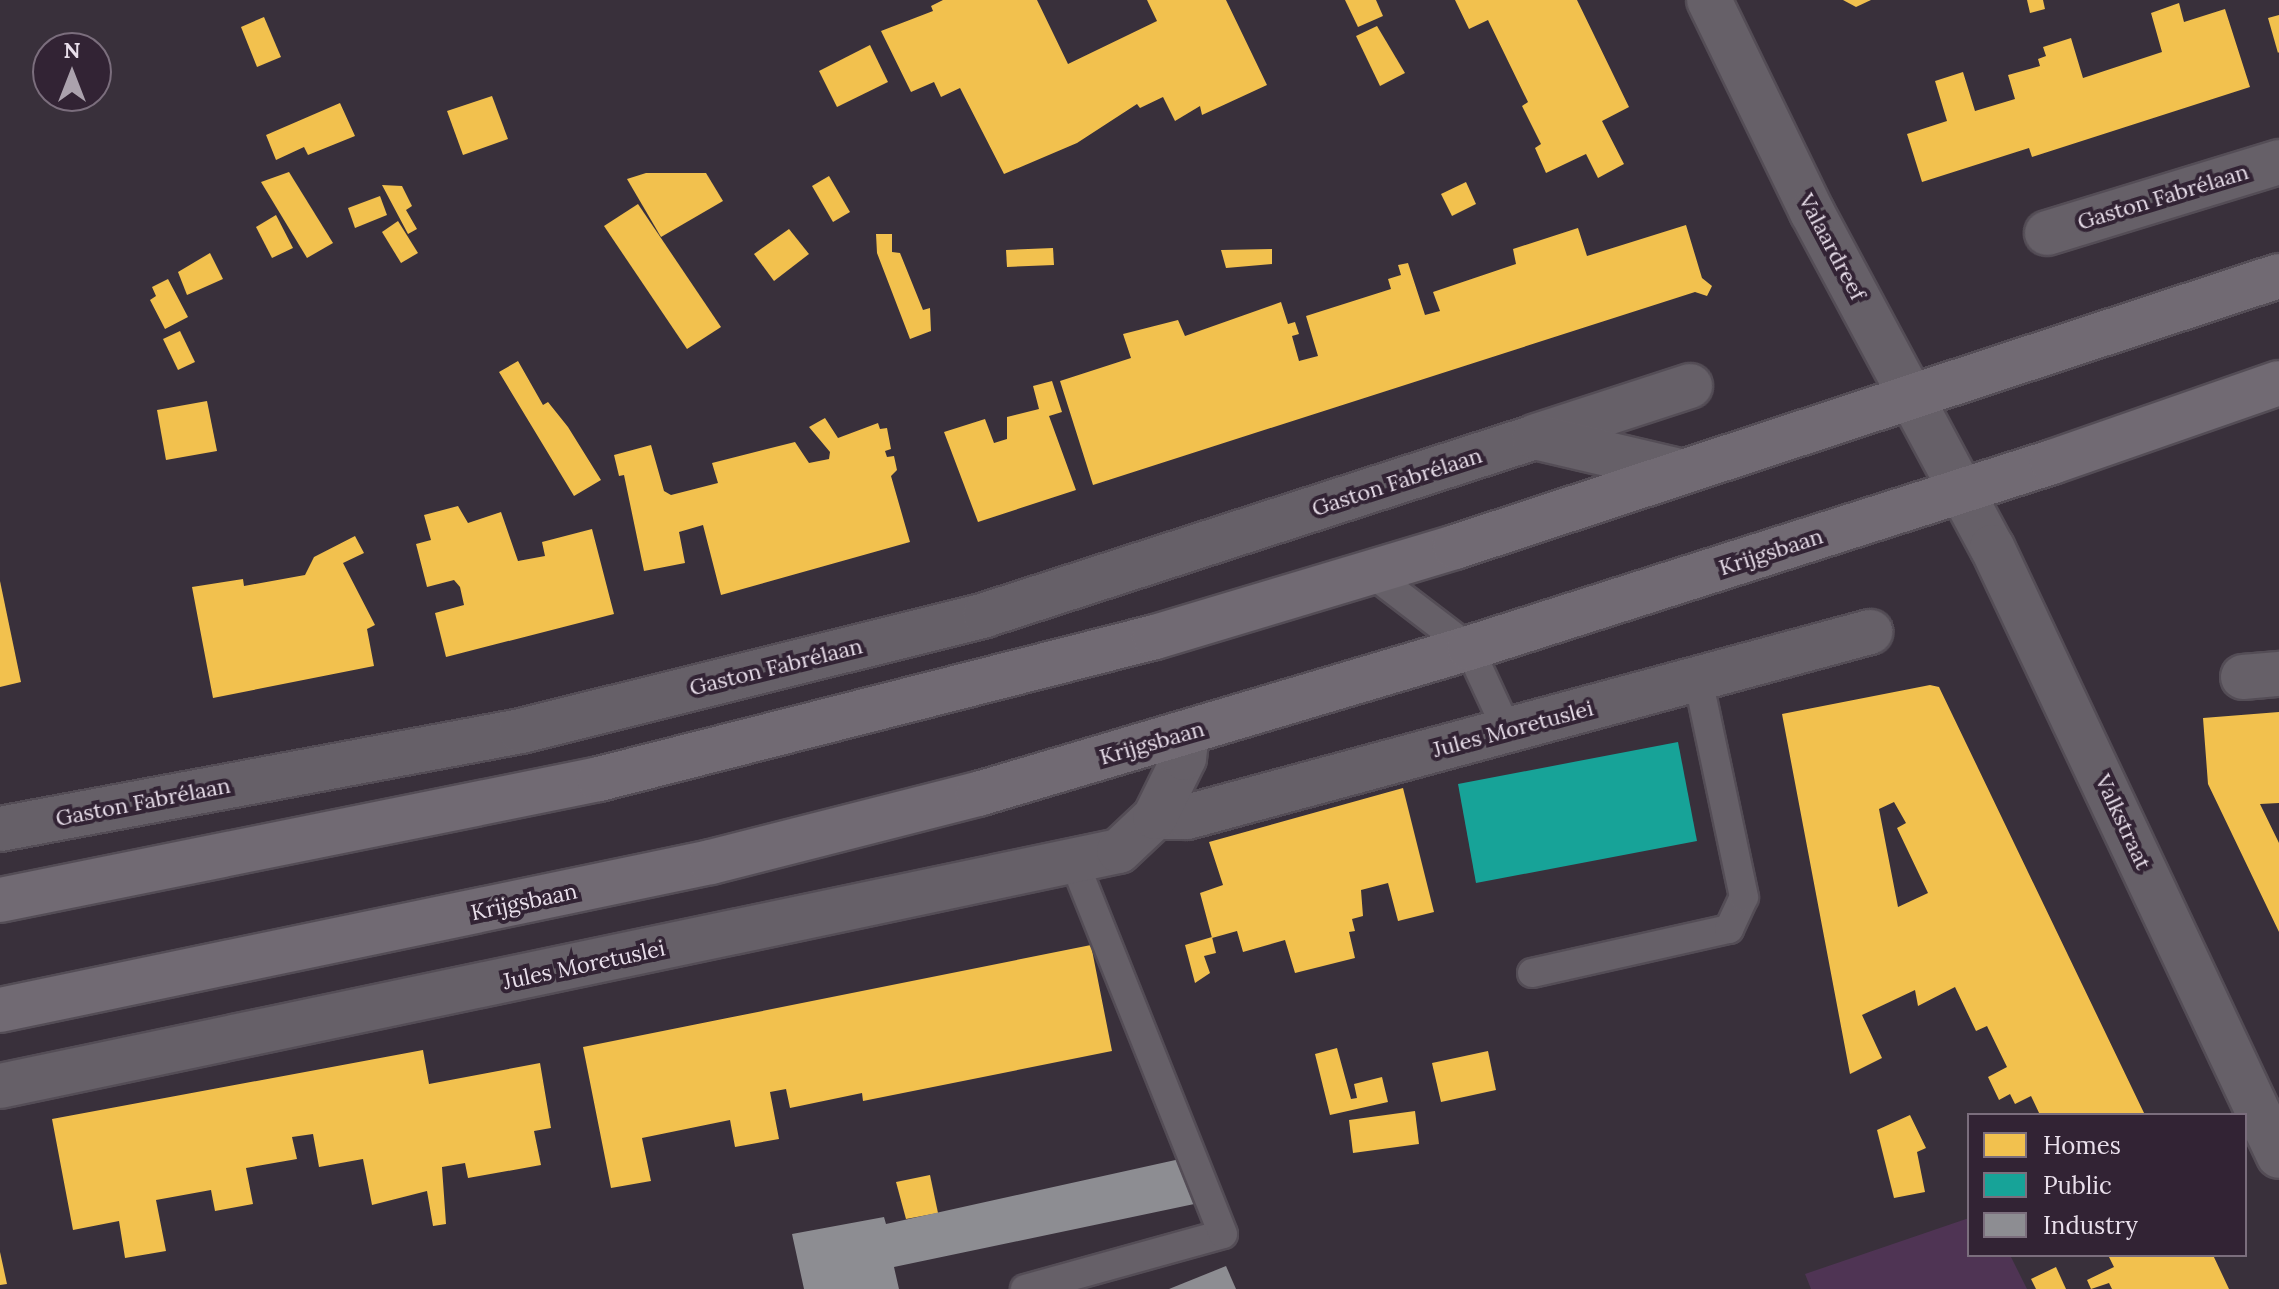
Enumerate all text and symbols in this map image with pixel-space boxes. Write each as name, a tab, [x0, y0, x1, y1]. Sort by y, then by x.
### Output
north arrow	[32, 32, 112, 112]
text: N	[63, 36, 81, 64]
street label: Gaston Fabrélaan	[2074, 158, 2252, 236]
street label: Valaardreef	[1793, 189, 1871, 305]
street label: Gaston Fabrélaan	[1309, 442, 1485, 522]
street label: Krijgsbaan	[1716, 523, 1826, 581]
street label: Gaston Fabrélaan	[687, 633, 865, 701]
street label: Jules Moretuslei	[1430, 695, 1596, 763]
street label: Krijgsbaan	[1097, 715, 1207, 771]
street label: Valkstraat	[2089, 770, 2157, 874]
street label: Gaston Fabrélaan	[53, 772, 233, 832]
street label: Krijgsbaan	[469, 878, 579, 926]
street label: Jules Moretuslei	[500, 935, 668, 995]
legend	[1967, 1113, 2247, 1257]
text: Homes	[2043, 1130, 2121, 1161]
text: Public	[2043, 1170, 2112, 1201]
text: Industry	[2043, 1210, 2138, 1241]

